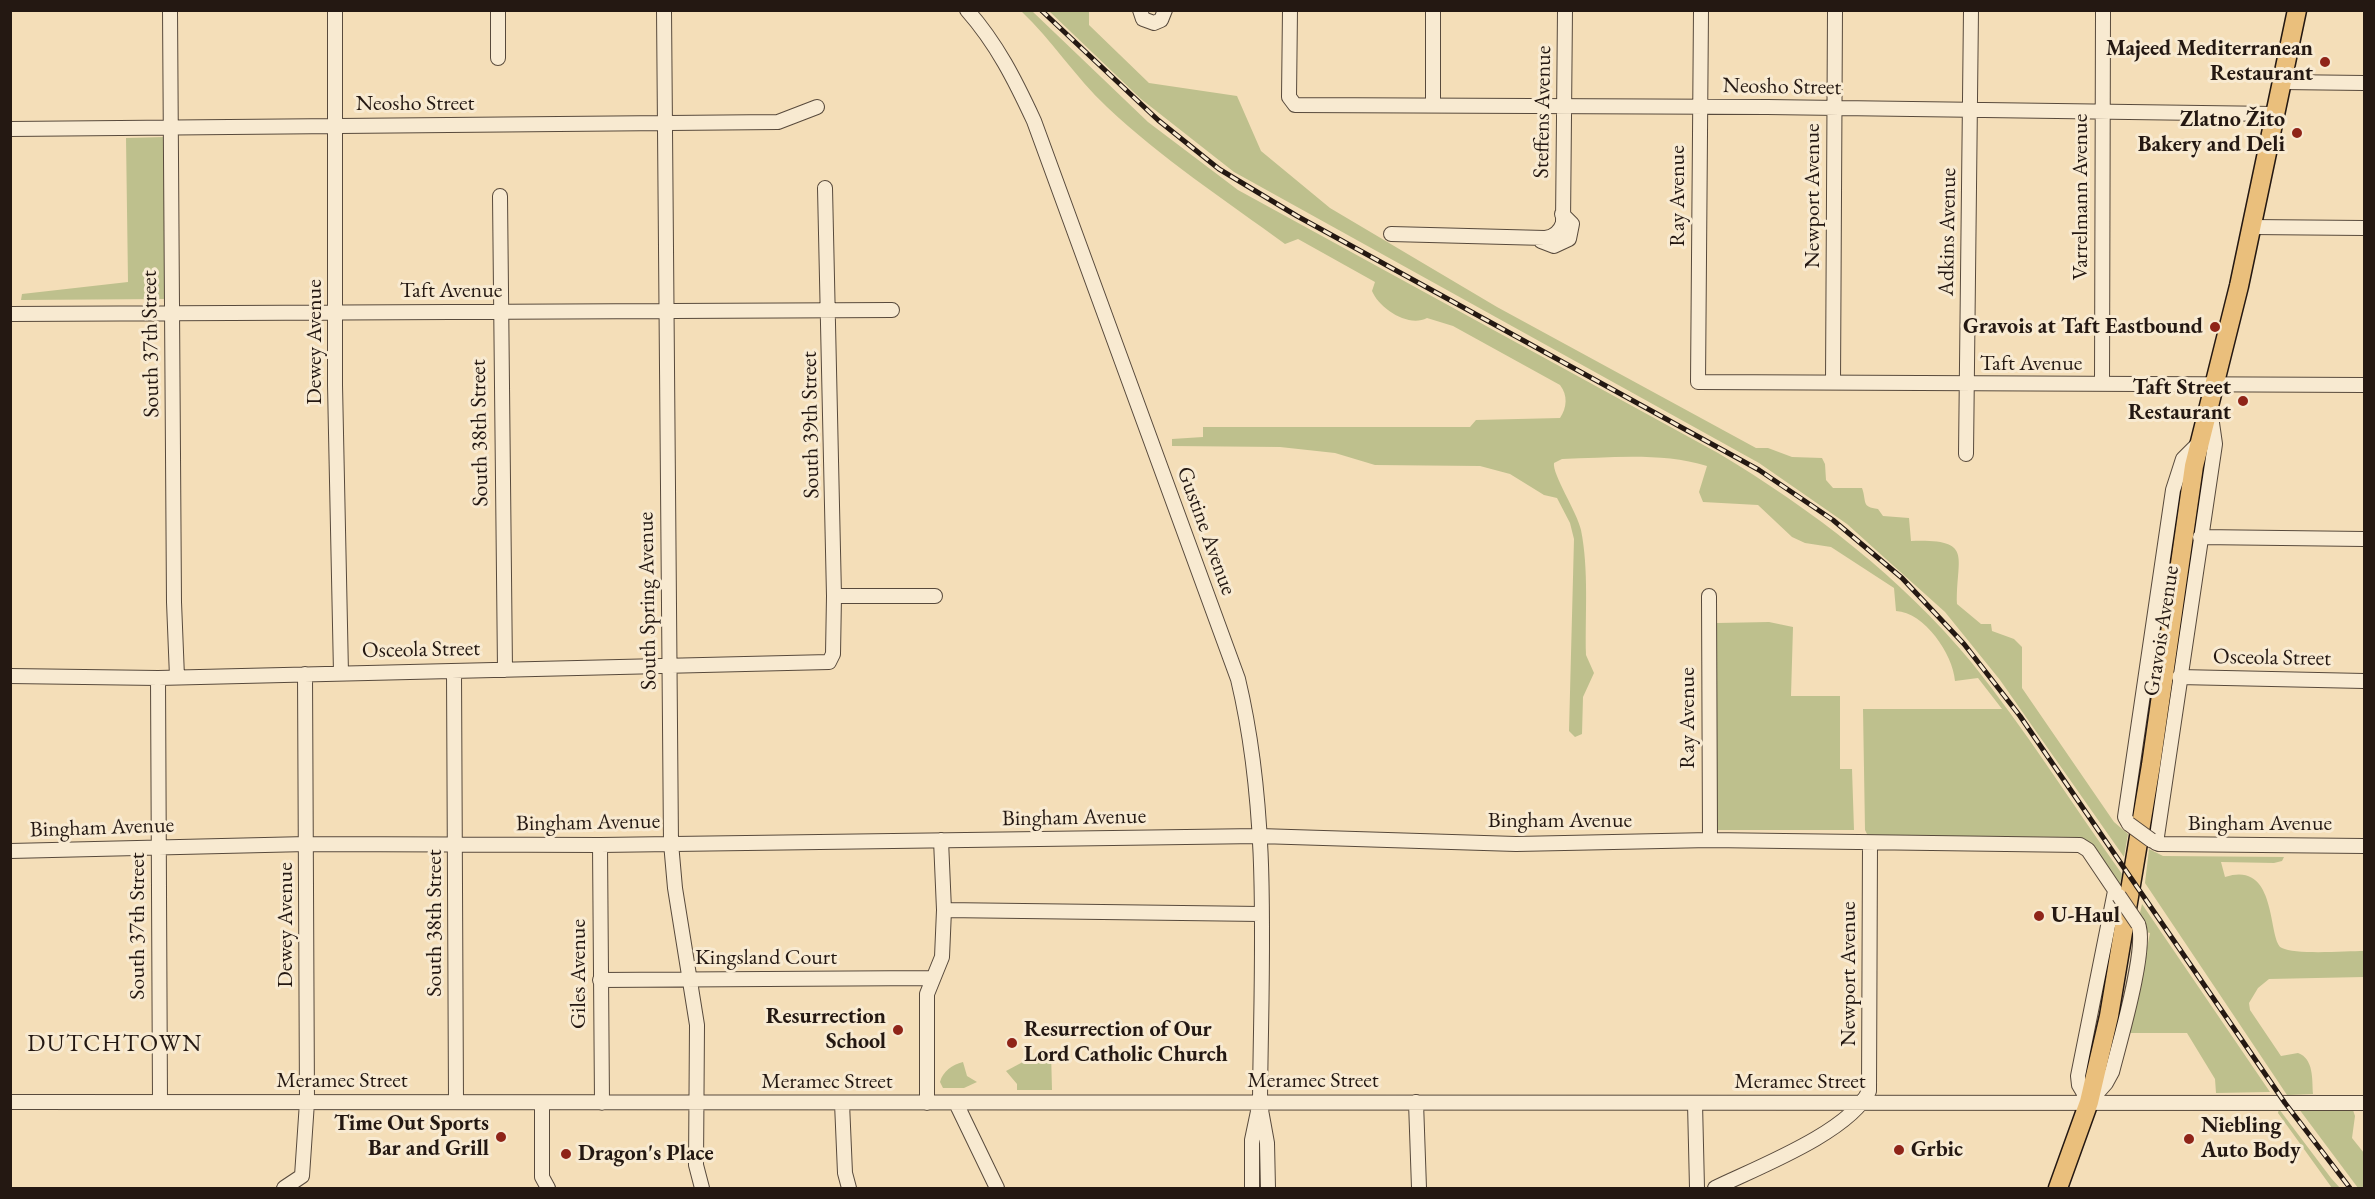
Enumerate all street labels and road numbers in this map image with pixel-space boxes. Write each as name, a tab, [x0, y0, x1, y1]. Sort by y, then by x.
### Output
street label: Steffens Avenue	[1529, 45, 1557, 179]
street label: Neosho Street	[1722, 73, 1842, 101]
street label: Neosho Street	[356, 91, 474, 117]
street label: Varrelmann Avenue	[2068, 114, 2094, 280]
street label: Newport Avenue	[1800, 123, 1826, 269]
street label: Ray Avenue	[1665, 145, 1691, 247]
street label: Adkins Avenue	[1934, 168, 1962, 296]
street label: South 37th Street	[137, 270, 165, 418]
street label: Taft Avenue	[400, 278, 502, 304]
street label: Dewey Avenue	[302, 279, 328, 405]
street label: South 39th Street	[797, 351, 825, 499]
street label: Taft Avenue	[1980, 351, 2082, 377]
street label: South 38th Street	[466, 359, 494, 507]
street label: Gustine Avenue	[1171, 463, 1241, 599]
street label: South Spring Avenue	[633, 512, 663, 690]
street label: Gravois Avenue	[2139, 564, 2185, 698]
street label: Osceola Street	[362, 636, 480, 664]
street label: Osceola Street	[2213, 644, 2331, 672]
street label: Ray Avenue	[1675, 667, 1701, 769]
street label: Bingham Avenue	[1002, 804, 1146, 832]
street label: Bingham Avenue	[1488, 808, 1632, 834]
street label: Bingham Avenue	[516, 809, 660, 837]
street label: Bingham Avenue	[2188, 811, 2332, 837]
street label: Bingham Avenue	[29, 812, 175, 844]
street label: South 38th Street	[422, 849, 448, 997]
street label: South 37th Street	[125, 852, 151, 1000]
street label: Dewey Avenue	[273, 862, 299, 988]
street label: Newport Avenue	[1836, 901, 1862, 1047]
street label: Giles Avenue	[566, 919, 592, 1029]
street label: Kingsland Court	[695, 945, 837, 971]
street label: Meramec Street	[276, 1068, 408, 1094]
street label: Meramec Street	[1247, 1068, 1379, 1094]
street label: Meramec Street	[761, 1069, 893, 1095]
street label: Meramec Street	[1734, 1069, 1866, 1095]

